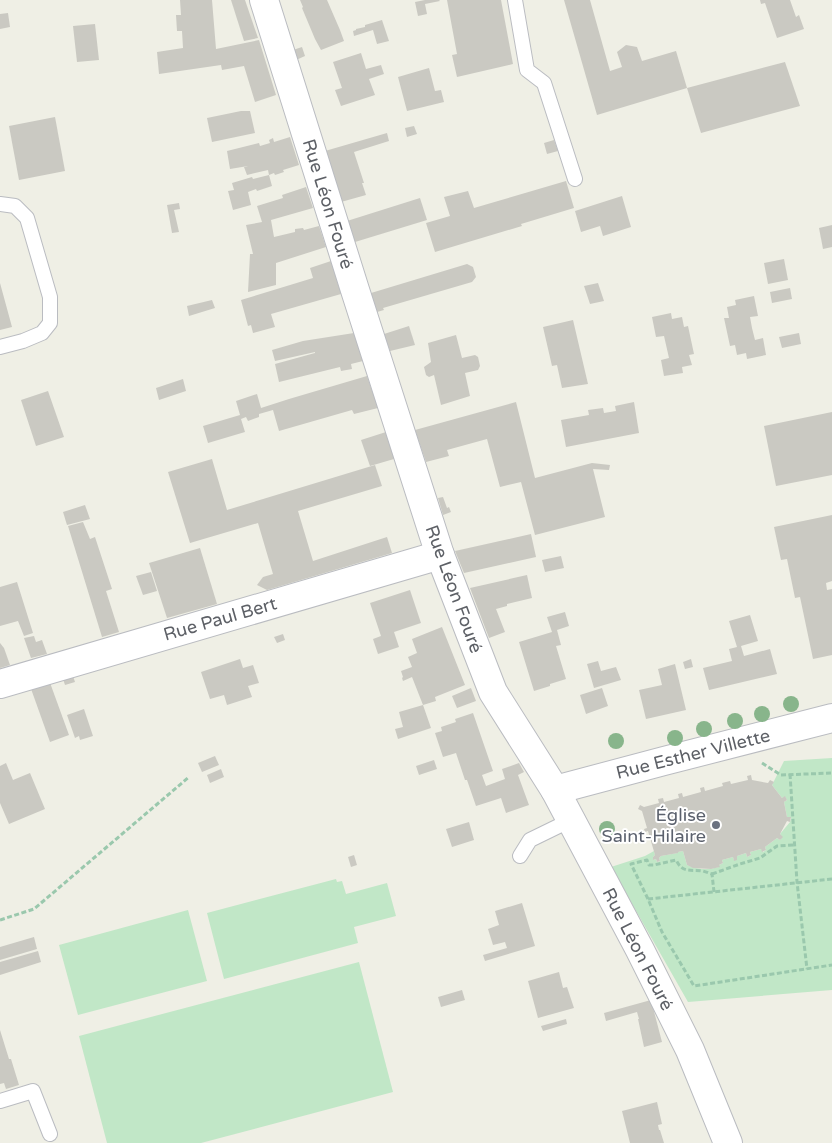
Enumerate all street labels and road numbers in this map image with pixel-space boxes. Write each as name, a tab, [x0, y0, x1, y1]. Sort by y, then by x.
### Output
street label: Rue Léon Fouré	[298, 136, 358, 272]
street label: Rue Léon Fouré	[421, 522, 487, 656]
street label: Rue Paul Bert	[161, 592, 279, 646]
street label: Rue Esther Villette	[614, 724, 772, 784]
street label: Rue Léon Fouré	[598, 884, 678, 1014]

